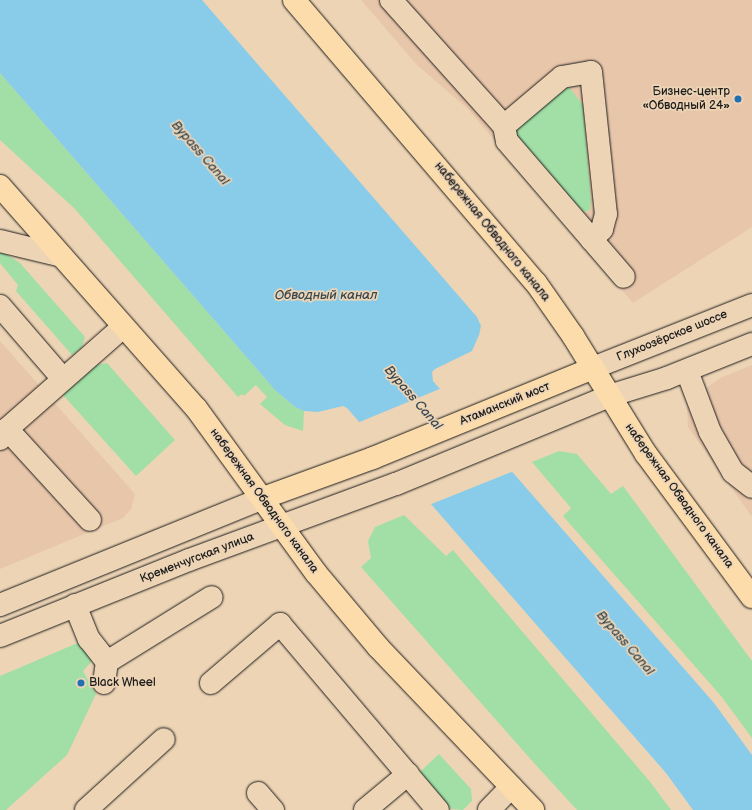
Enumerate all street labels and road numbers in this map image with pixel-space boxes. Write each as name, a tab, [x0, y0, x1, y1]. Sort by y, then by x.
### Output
street label: набережная Обводного канала	[431, 159, 553, 305]
street label: Глухоозёрское шоссе	[615, 307, 729, 365]
street label: Атаманский мост	[458, 379, 552, 429]
street label: набережная Обводного канала	[622, 421, 736, 571]
street label: набережная Обводного канала	[207, 426, 321, 576]
street label: Кременчугская улица	[138, 530, 256, 586]

